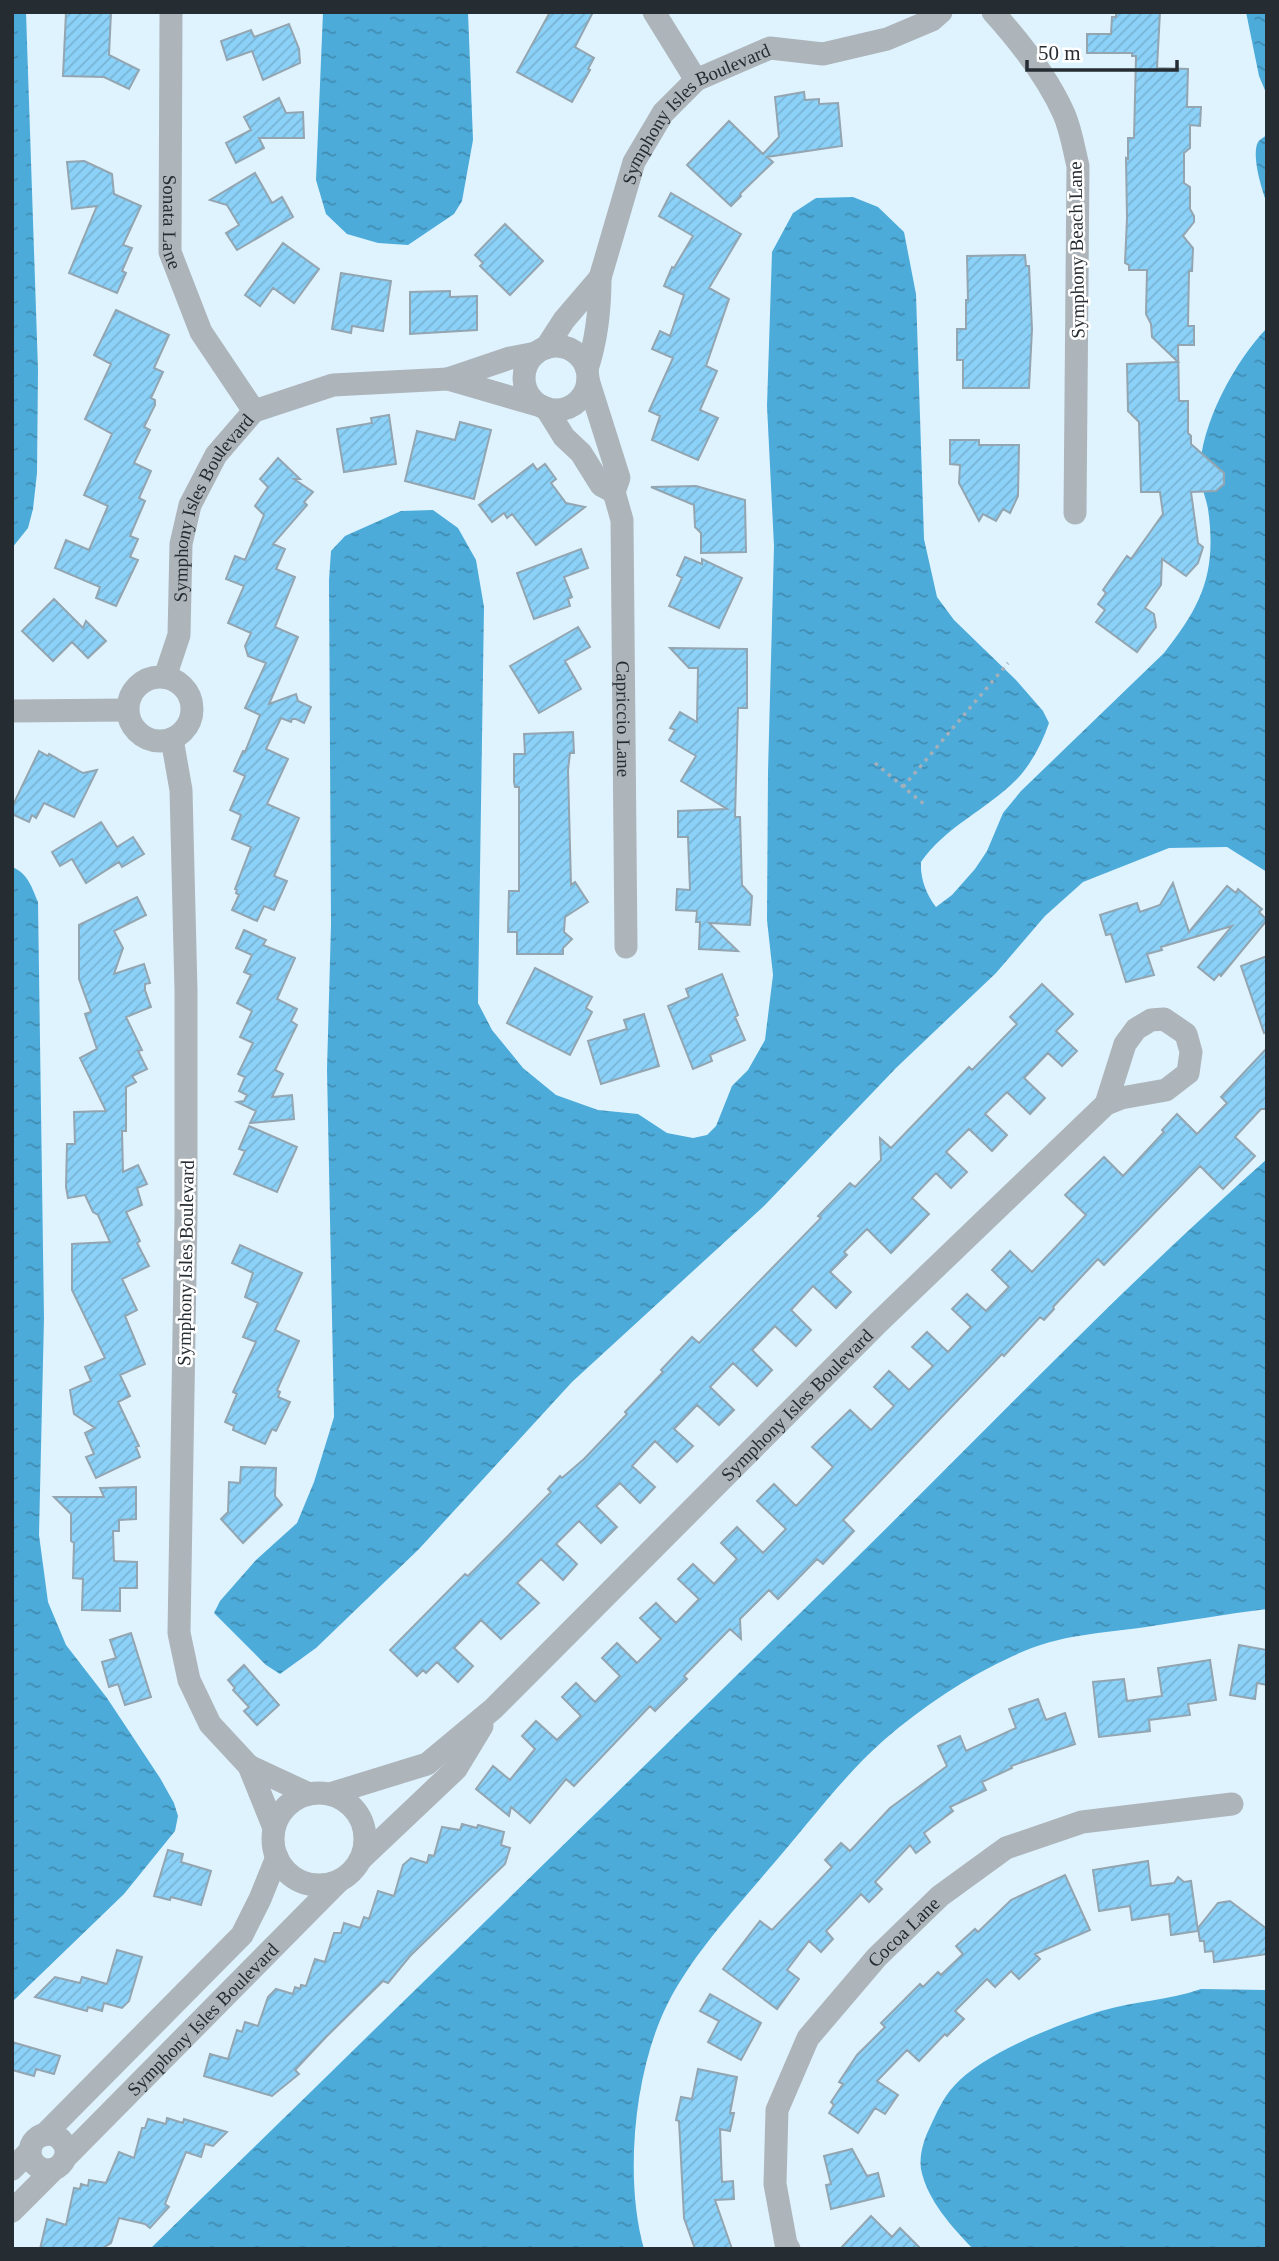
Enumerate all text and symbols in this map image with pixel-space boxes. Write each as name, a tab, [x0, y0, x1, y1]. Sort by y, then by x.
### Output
scale bar	[1027, 28, 1178, 72]
street label: Symphony Isles Boulevard	[618, 39, 774, 187]
text: 50 m	[1038, 41, 1081, 65]
street label: Symphony Beach Lane	[1064, 161, 1089, 339]
street label: Sonata Lane	[159, 175, 186, 272]
street label: Symphony Isles Boulevard	[170, 409, 258, 602]
street label: Capriccio Lane	[612, 660, 634, 777]
street label: Symphony Isles Boulevard	[173, 1159, 198, 1366]
street label: Symphony Isles Boulevard	[717, 1324, 877, 1485]
street label: Cocoa Lane	[863, 1893, 944, 1971]
street label: Symphony Isles Boulevard	[123, 1938, 283, 2100]

